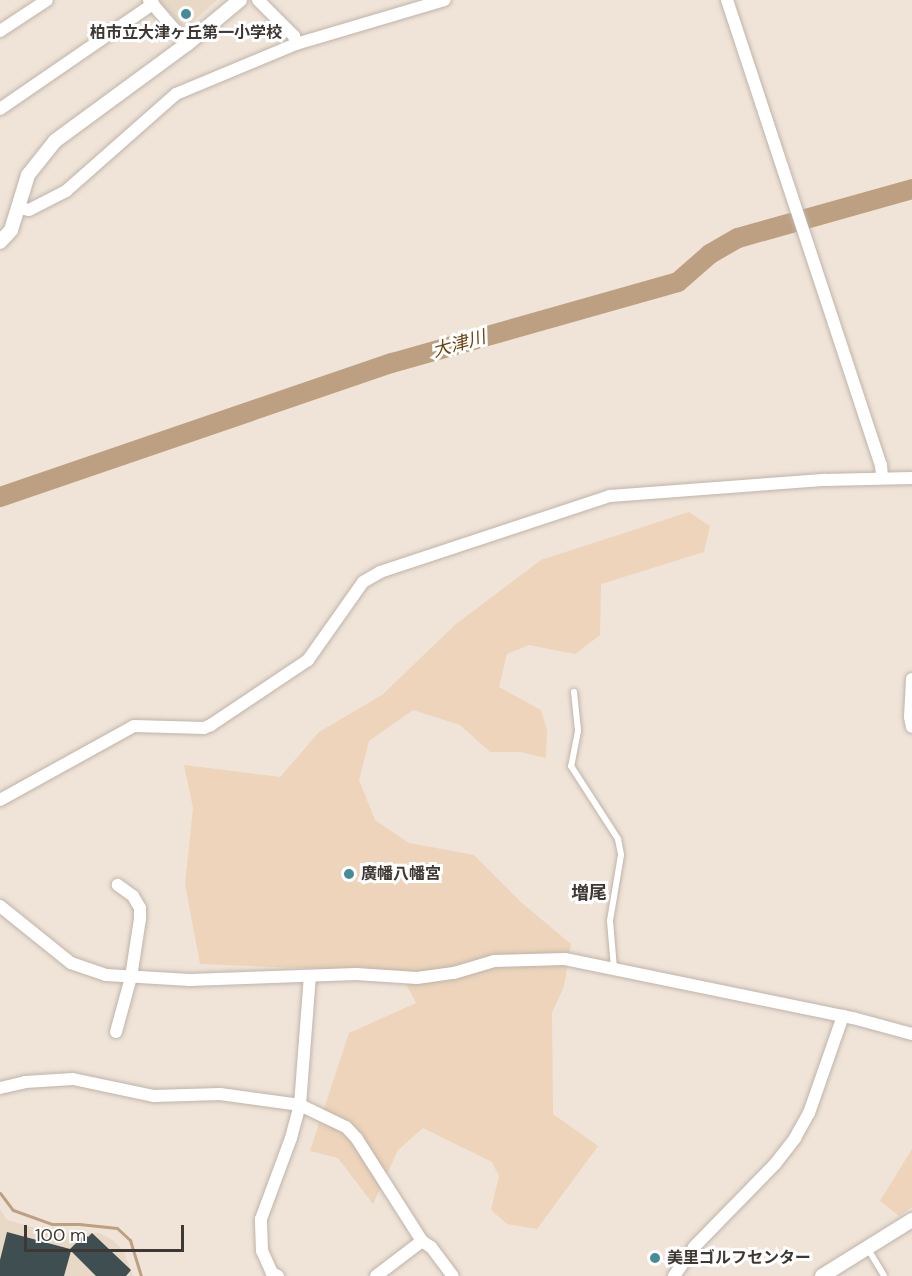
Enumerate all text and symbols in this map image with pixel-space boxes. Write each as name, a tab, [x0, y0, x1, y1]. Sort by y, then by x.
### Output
marker: 柏市立大津ヶ丘第一小学校	[179, 7, 193, 21]
place label: 柏市立大津ヶ丘第一小学校	[90, 23, 282, 43]
water label: 大津川	[430, 326, 488, 362]
place label: 廣幡八幡宮	[361, 864, 441, 884]
marker: 廣幡八幡宮	[342, 867, 356, 881]
district label: 増尾	[571, 882, 607, 904]
scale bar	[27, 1213, 188, 1251]
text: 100 m	[35, 1223, 86, 1247]
place label: 美里ゴルフセンター	[667, 1248, 811, 1268]
marker: 美里ゴルフセンター	[648, 1251, 662, 1265]

